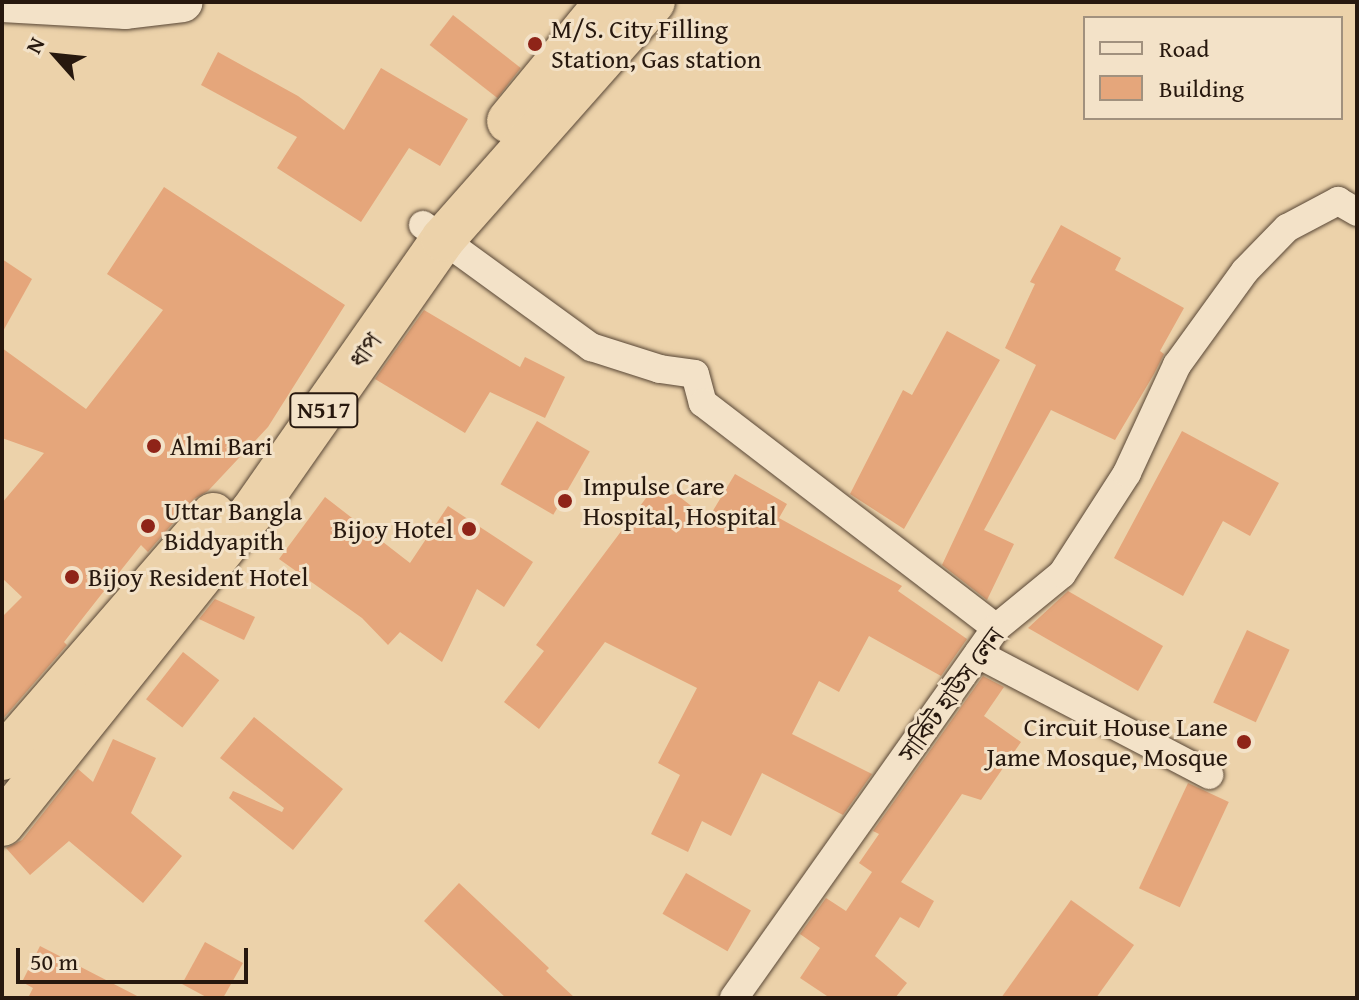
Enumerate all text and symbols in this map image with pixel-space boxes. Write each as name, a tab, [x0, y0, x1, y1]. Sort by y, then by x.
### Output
place label: M/S. City Filling Station, Gas station	[551, 13, 761, 74]
north arrow	[16, 16, 96, 96]
legend	[1083, 16, 1343, 120]
text: N	[17, 31, 52, 59]
text: Road	[1159, 31, 1209, 66]
marker: M/S. City Filling Station, Gas station	[526, 35, 544, 53]
text: Building	[1159, 71, 1244, 106]
street label: ধাপ	[342, 327, 388, 373]
road number: N517	[288, 390, 360, 430]
place label: Almi Bari	[170, 430, 272, 462]
marker: Almi Bari	[145, 437, 163, 455]
place label: Impulse Care Hospital, Hospital	[583, 470, 777, 532]
marker: Impulse Care Hospital, Hospital	[554, 490, 576, 512]
place label: Uttar Bangla Biddyapith	[164, 495, 302, 556]
place label: Bijoy Hotel	[333, 513, 453, 545]
marker: Uttar Bangla Biddyapith	[139, 517, 157, 535]
marker: Bijoy Hotel	[460, 520, 478, 538]
place label: Bijoy Resident Hotel	[88, 561, 309, 593]
marker: Bijoy Resident Hotel	[63, 568, 81, 586]
street label: সার্কিট হাউস লেন	[892, 622, 1010, 768]
place label: Circuit House Lane Jame Mosque, Mosque	[987, 711, 1228, 772]
marker: Circuit House Lane Jame Mosque, Mosque	[1235, 733, 1253, 751]
scale bar	[20, 932, 252, 982]
text: 50 m	[30, 944, 78, 979]

